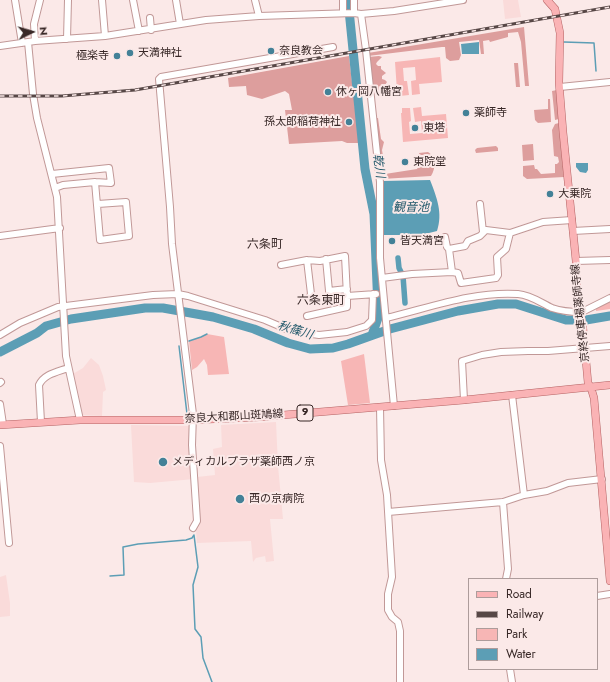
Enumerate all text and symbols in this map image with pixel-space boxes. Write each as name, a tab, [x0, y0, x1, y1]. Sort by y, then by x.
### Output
north arrow	[12, 12, 52, 52]
text: N	[36, 26, 52, 36]
place label: 奈良教会	[279, 44, 323, 58]
place label: 天満神社	[138, 46, 182, 60]
marker: 奈良教会	[266, 46, 276, 56]
marker: 天満神社	[125, 48, 135, 58]
place label: 極楽寺	[76, 49, 109, 63]
marker: 極楽寺	[112, 51, 122, 61]
place label: 休ヶ岡八幡宮	[336, 85, 402, 99]
marker: 休ヶ岡八幡宮	[323, 87, 333, 97]
place label: 薬師寺	[474, 106, 507, 120]
marker: 薬師寺	[461, 108, 471, 118]
place label: 孫太郎稲荷神社	[264, 115, 341, 129]
marker: 孫太郎稲荷神社	[344, 117, 354, 127]
place label: 東塔	[423, 121, 445, 135]
marker: 東塔	[410, 123, 420, 133]
water label: 乾川	[369, 153, 387, 179]
place label: 東院堂	[413, 155, 446, 169]
marker: 東院堂	[400, 157, 410, 167]
place label: 大乗院	[558, 187, 591, 201]
marker: 大乗院	[545, 189, 555, 199]
water label: 観音池	[393, 201, 429, 215]
place label: 皆天満宮	[400, 234, 444, 248]
marker: 皆天満宮	[387, 236, 397, 246]
district label: 六条町	[247, 238, 283, 252]
street label: 京終停車場薬師寺線	[569, 263, 593, 363]
district label: 六条東町	[297, 294, 345, 308]
water label: 秋篠川	[276, 319, 314, 343]
road number: 9	[297, 405, 313, 421]
street label: 奈良大和郡山斑鳩線	[184, 408, 284, 426]
place label: メディカルプラザ薬師西ノ京	[172, 455, 315, 469]
marker: メディカルプラザ薬師西ノ京	[157, 456, 169, 468]
place label: 西の京病院	[249, 492, 304, 506]
marker: 西の京病院	[234, 493, 246, 505]
legend	[468, 578, 598, 670]
text: Road	[506, 585, 532, 603]
text: Railway	[506, 605, 544, 623]
text: Park	[506, 625, 527, 643]
text: Water	[506, 645, 536, 663]

